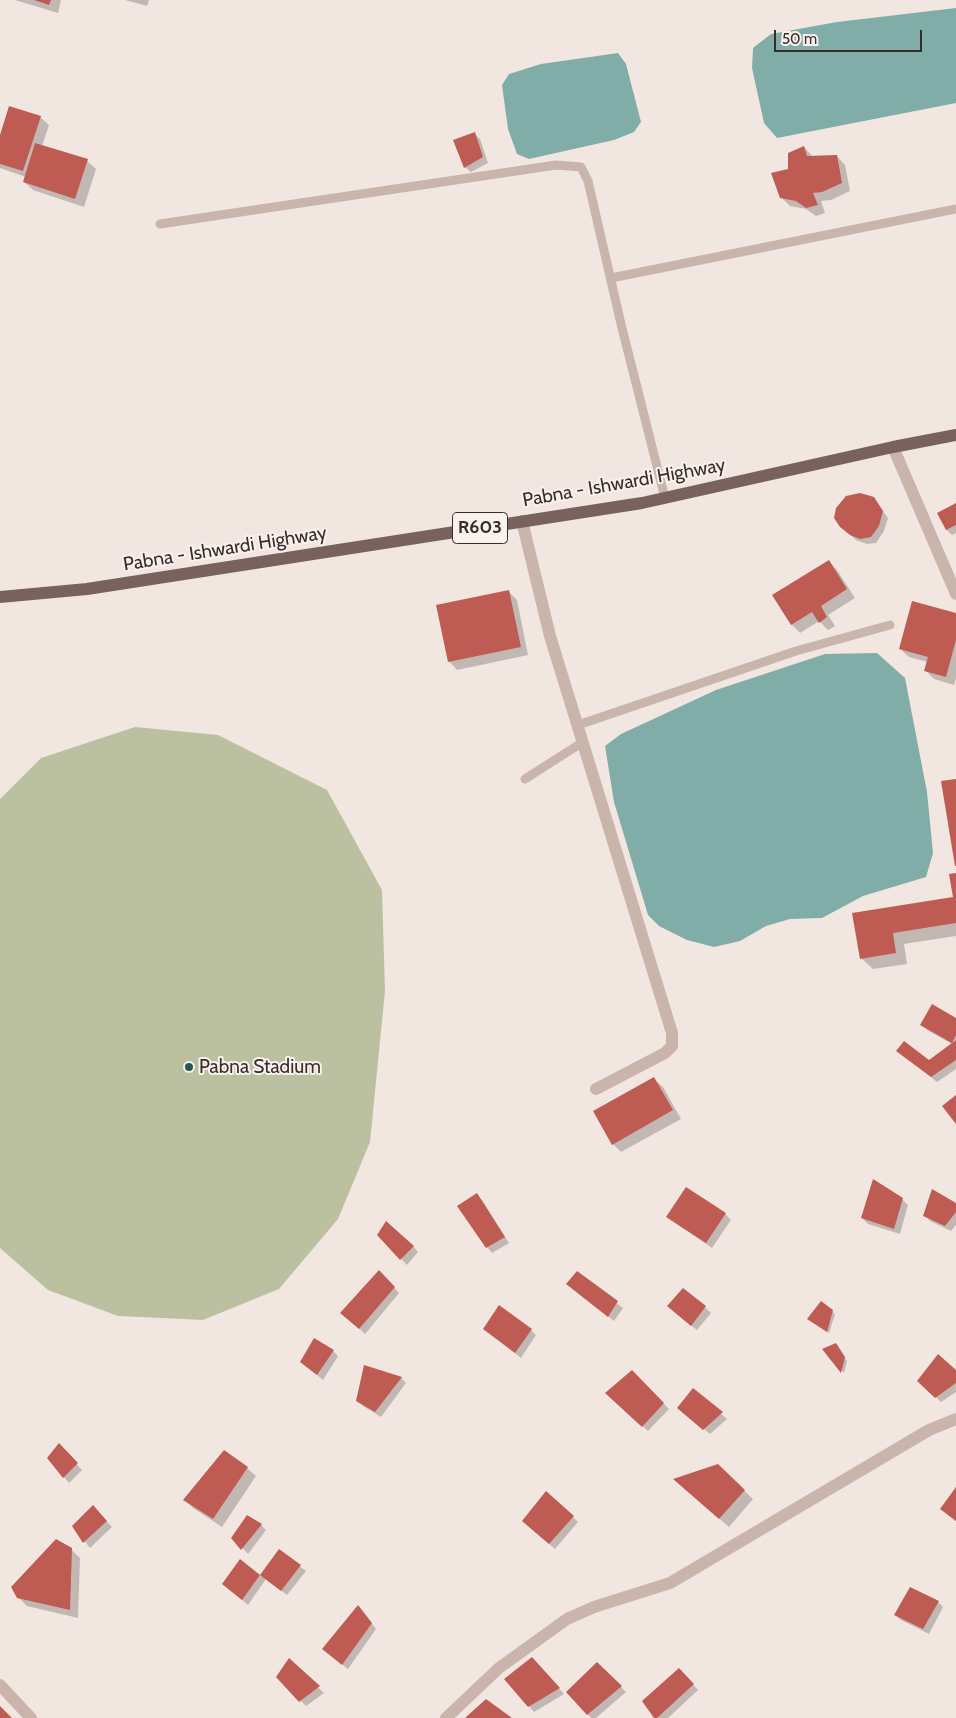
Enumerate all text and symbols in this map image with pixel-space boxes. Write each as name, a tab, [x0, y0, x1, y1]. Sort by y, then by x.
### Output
scale bar	[776, 20, 924, 52]
text: 50 m	[782, 30, 817, 48]
street label: Pabna - Ishwardi Highway	[521, 454, 727, 512]
road number: R603	[452, 512, 508, 544]
street label: Pabna - Ishwardi Highway	[122, 522, 328, 576]
place label: Pabna Stadium	[199, 1056, 321, 1078]
marker: Pabna Stadium	[183, 1061, 195, 1073]

